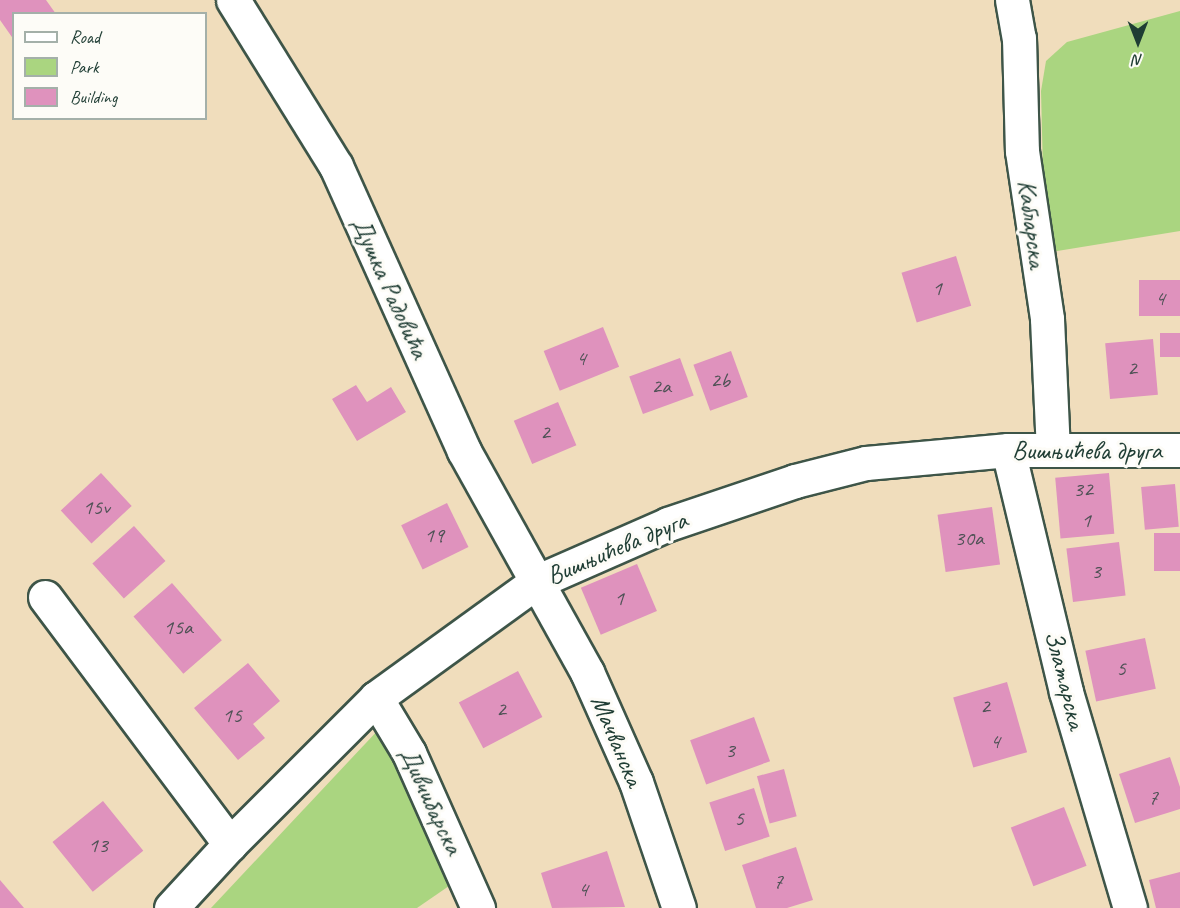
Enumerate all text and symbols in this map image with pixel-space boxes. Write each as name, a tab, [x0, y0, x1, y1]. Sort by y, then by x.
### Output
legend	[12, 12, 207, 120]
north arrow	[1108, 12, 1168, 72]
text: Road	[70, 26, 100, 48]
text: N	[1133, 50, 1143, 70]
text: Park	[70, 56, 99, 78]
text: Building	[70, 86, 117, 108]
street label: Кабларска	[1010, 178, 1054, 270]
street label: Душка Радовића	[345, 214, 435, 362]
house number: 1	[932, 276, 942, 302]
house number: 4	[1155, 286, 1165, 312]
house number: 4	[576, 346, 586, 372]
house number: 2	[1127, 356, 1137, 382]
house number: 2b	[710, 368, 730, 394]
house number: 2a	[651, 374, 671, 400]
house number: 2	[540, 420, 550, 446]
street label: Вишњићева друга	[1012, 435, 1162, 467]
house number: 32	[1073, 477, 1093, 503]
house number: 15v	[82, 495, 110, 521]
street label: Вишњићева друга	[542, 504, 692, 592]
house number: 1	[1081, 508, 1091, 534]
house number: 19	[424, 523, 444, 549]
house number: 30a	[954, 526, 984, 552]
house number: 3	[1091, 559, 1101, 585]
house number: 1	[614, 586, 624, 612]
house number: 15a	[163, 615, 193, 641]
street label: Златарска	[1038, 628, 1092, 732]
house number: 5	[1116, 656, 1126, 682]
street label: Мачванска	[584, 691, 650, 791]
house number: 2	[980, 694, 990, 720]
house number: 2	[496, 697, 506, 723]
house number: 15	[222, 703, 242, 729]
house number: 4	[990, 729, 1000, 755]
house number: 3	[725, 738, 735, 764]
street label: Дивчибарска	[393, 742, 469, 860]
house number: 7	[1148, 785, 1158, 811]
house number: 5	[734, 806, 744, 832]
house number: 13	[88, 833, 108, 859]
house number: 7	[773, 869, 783, 895]
house number: 4	[578, 877, 588, 903]

